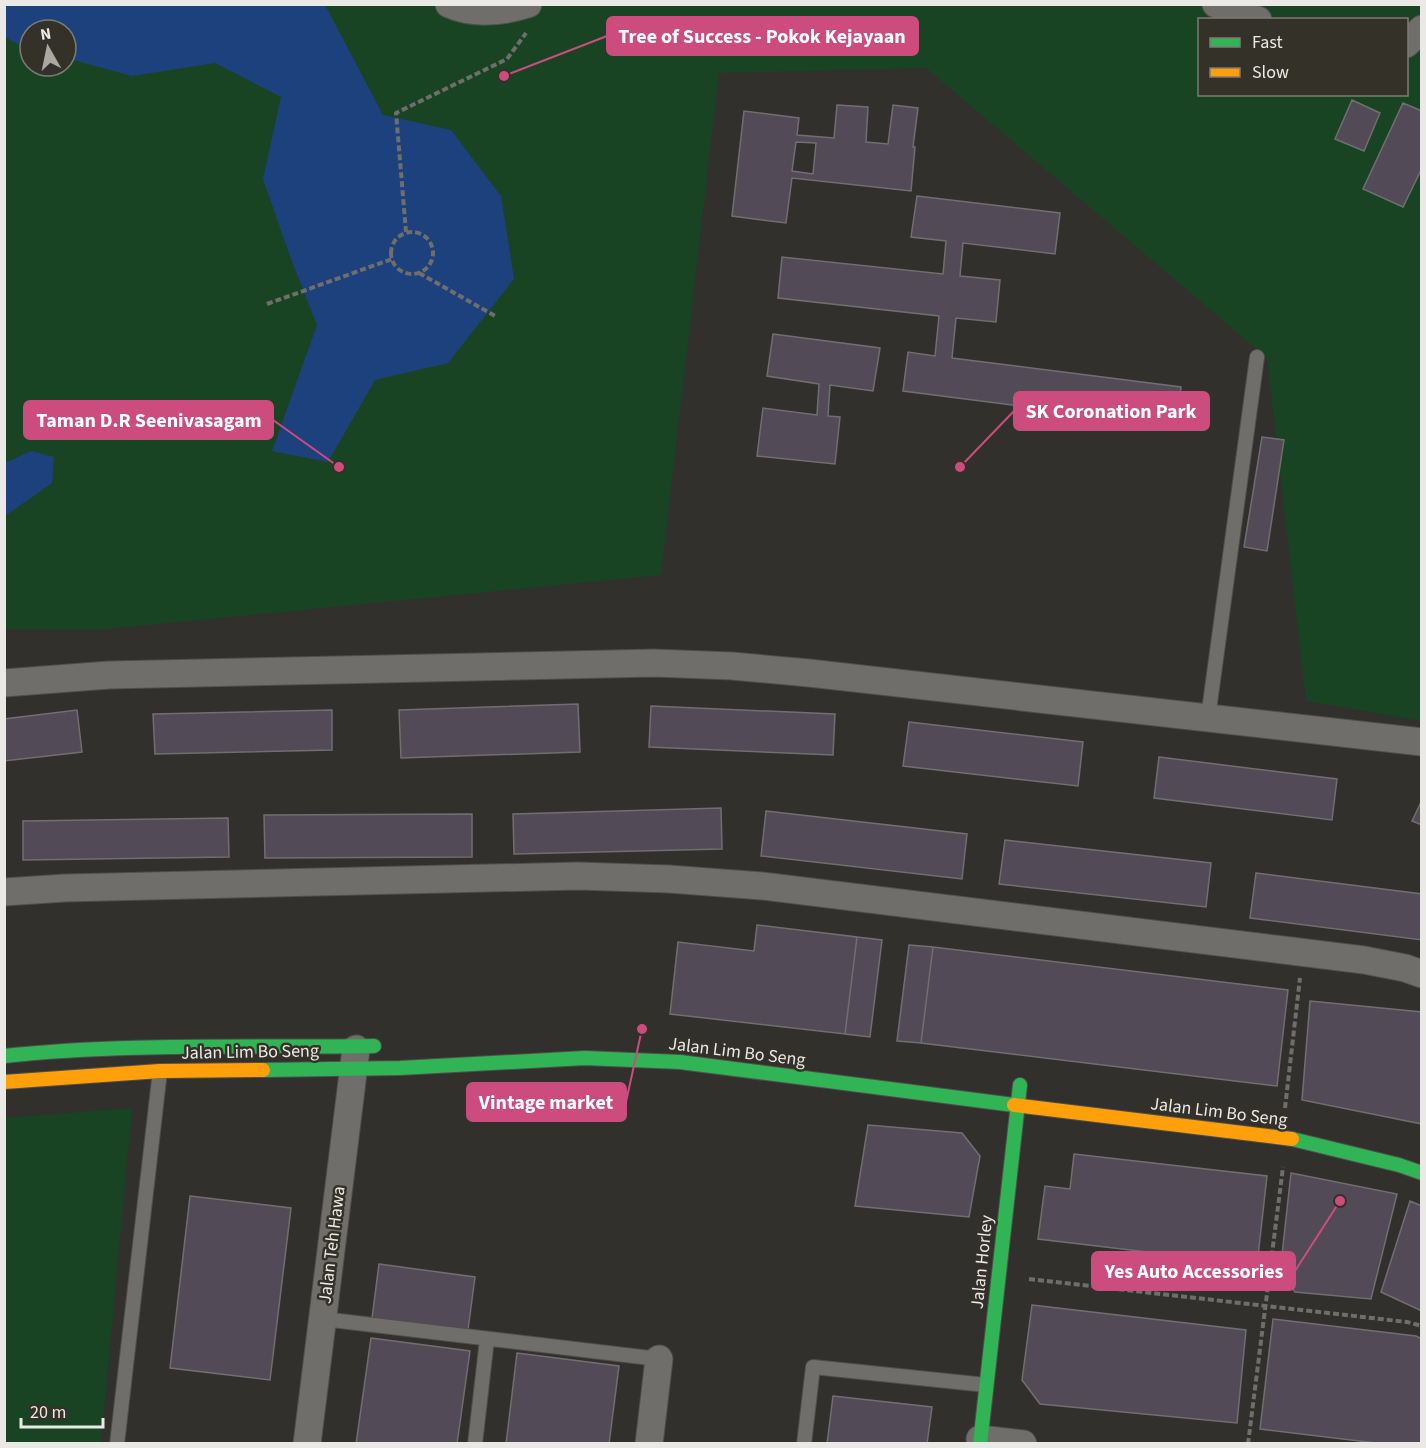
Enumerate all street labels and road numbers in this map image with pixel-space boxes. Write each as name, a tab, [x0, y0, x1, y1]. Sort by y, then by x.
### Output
street label: Jalan Lim Bo Seng	[667, 1031, 807, 1073]
street label: Jalan Lim Bo Seng	[181, 1038, 319, 1066]
street label: Jalan Lim Bo Seng	[1149, 1091, 1289, 1133]
street label: Jalan Teh Hawa	[312, 1185, 352, 1305]
street label: Jalan Horley	[965, 1213, 999, 1310]

